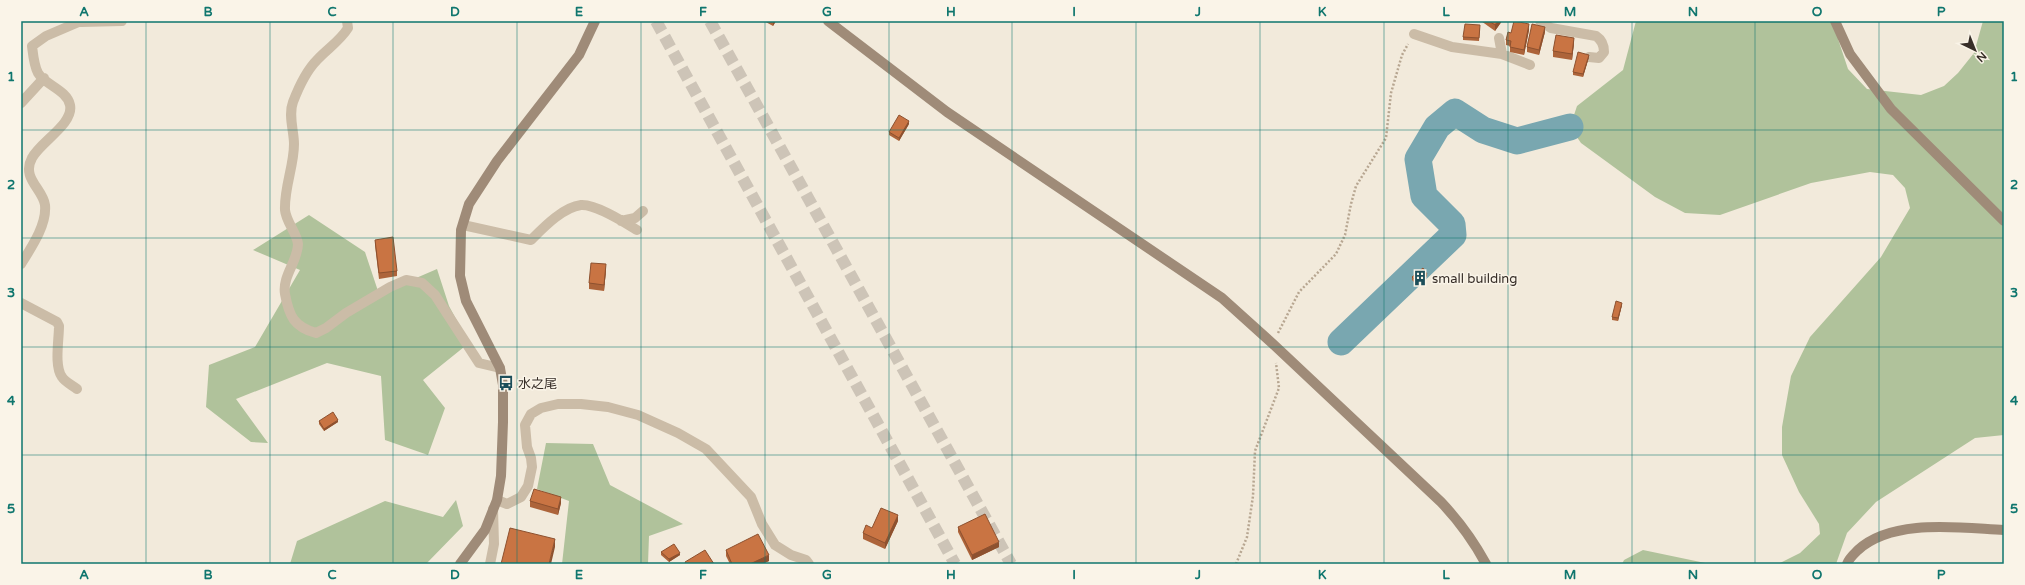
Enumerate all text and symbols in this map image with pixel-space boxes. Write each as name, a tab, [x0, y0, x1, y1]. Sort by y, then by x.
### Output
text: A	[79, 4, 89, 20]
text: B	[203, 4, 213, 20]
text: C	[327, 4, 337, 20]
text: D	[450, 4, 460, 20]
text: E	[575, 4, 583, 20]
text: F	[699, 4, 707, 20]
text: G	[822, 4, 832, 20]
text: H	[946, 4, 956, 20]
text: I	[1072, 4, 1076, 20]
text: J	[1194, 4, 1201, 20]
text: K	[1318, 4, 1327, 20]
text: L	[1442, 4, 1450, 20]
text: M	[1564, 4, 1576, 20]
text: N	[1688, 4, 1698, 20]
text: O	[1812, 4, 1823, 20]
text: P	[1937, 4, 1946, 20]
north arrow	[1955, 30, 1995, 70]
text: N	[1974, 49, 1989, 65]
text: 1	[7, 69, 15, 85]
text: 1	[2010, 69, 2018, 85]
text: 2	[7, 177, 15, 193]
text: 2	[2010, 177, 2018, 193]
building icon: small building	[1411, 269, 1429, 287]
place label: small building	[1432, 271, 1518, 287]
text: 3	[7, 285, 15, 301]
text: 3	[2010, 285, 2018, 301]
bus stop icon: 水之尾	[497, 374, 515, 392]
place label: 水之尾	[518, 376, 557, 392]
text: 4	[7, 393, 16, 409]
text: 4	[2010, 393, 2019, 409]
text: 5	[7, 501, 15, 517]
text: 5	[2010, 501, 2018, 517]
text: A	[79, 567, 89, 583]
text: B	[203, 567, 213, 583]
text: C	[327, 567, 337, 583]
text: D	[450, 567, 460, 583]
text: E	[575, 567, 583, 583]
text: F	[699, 567, 707, 583]
text: G	[822, 567, 832, 583]
text: H	[946, 567, 956, 583]
text: I	[1072, 567, 1076, 583]
text: J	[1194, 567, 1201, 583]
text: K	[1318, 567, 1327, 583]
text: L	[1442, 567, 1450, 583]
text: M	[1564, 567, 1576, 583]
text: N	[1688, 567, 1698, 583]
text: O	[1812, 567, 1823, 583]
text: P	[1937, 567, 1946, 583]

